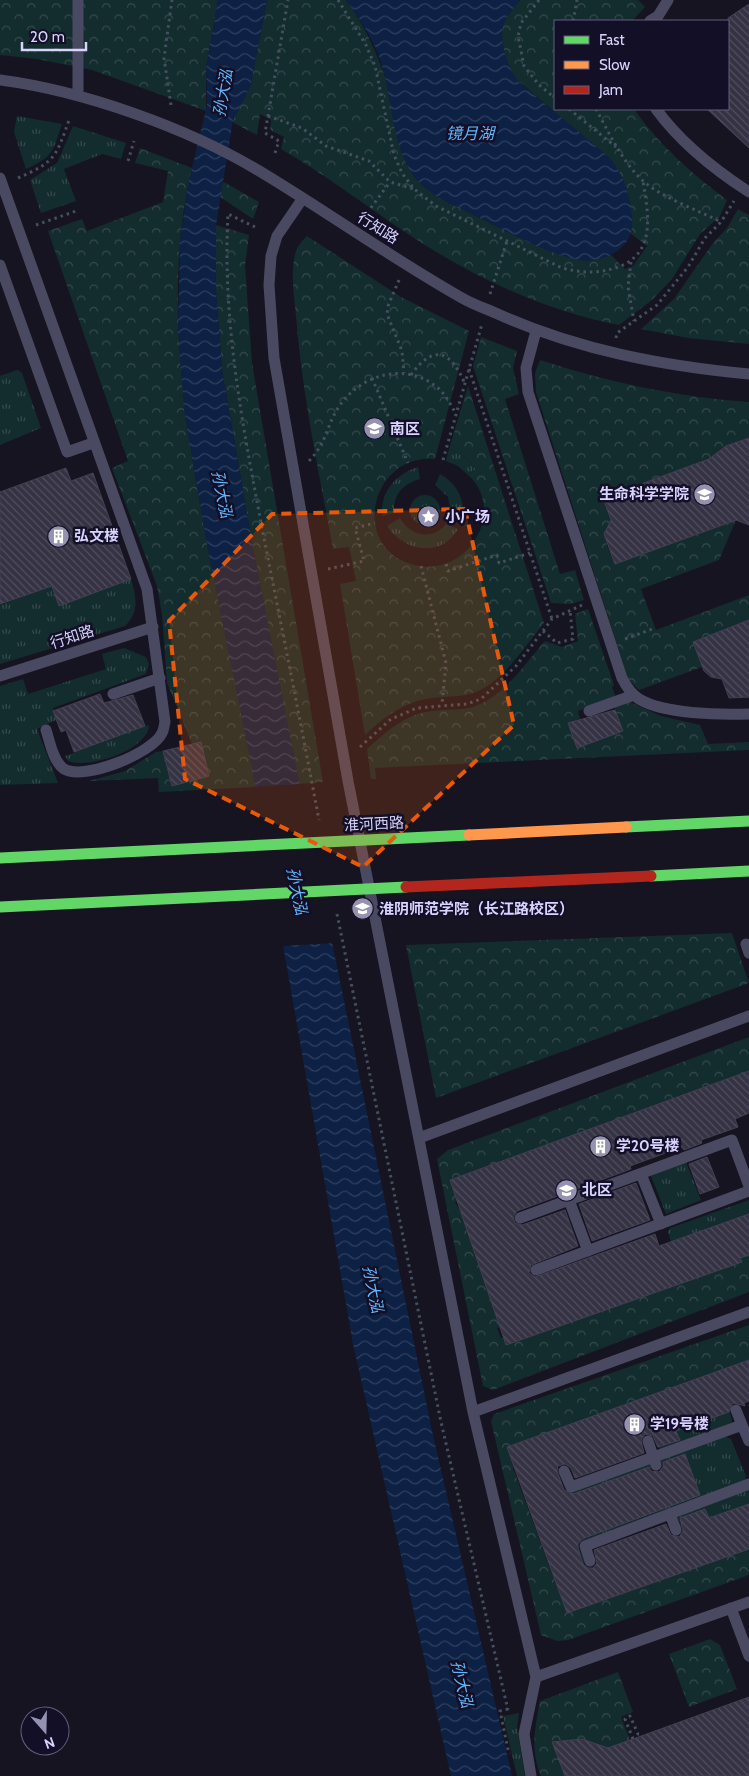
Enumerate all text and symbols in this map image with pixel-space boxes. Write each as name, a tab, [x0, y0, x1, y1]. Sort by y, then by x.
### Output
scale bar	[22, 20, 86, 52]
legend	[554, 20, 729, 110]
text: 20 m	[30, 28, 65, 46]
text: Fast	[599, 31, 624, 49]
text: Slow	[599, 56, 630, 74]
water label: 孙大泓	[209, 68, 237, 118]
text: Jam	[598, 81, 623, 99]
water label: 镜月湖	[446, 124, 497, 143]
street label: 行知路	[354, 208, 402, 248]
school or university icon: 南区	[362, 417, 386, 441]
place label: 南区	[390, 420, 420, 438]
water label: 孙大泓	[208, 469, 236, 519]
school or university icon: 生命科学学院	[693, 482, 717, 506]
place label: 生命科学学院	[599, 485, 689, 503]
place icon: 小广场	[417, 505, 441, 529]
place label: 小广场	[445, 508, 490, 526]
building icon: 弘文楼	[46, 524, 70, 548]
place label: 弘文楼	[74, 527, 119, 545]
street label: 行知路	[48, 621, 96, 653]
street label: 淮河西路	[344, 813, 404, 835]
water label: 孙大泓	[283, 866, 311, 916]
school or university icon: 淮阴师范学院（长江路校区）	[351, 897, 375, 921]
place label: 淮阴师范学院（长江路校区）	[379, 900, 574, 918]
building icon: 学20号楼	[588, 1134, 612, 1158]
place label: 学20号楼	[616, 1137, 680, 1155]
school or university icon: 北区	[554, 1178, 578, 1202]
place label: 北区	[582, 1181, 612, 1199]
water label: 孙大泓	[359, 1264, 387, 1314]
building icon: 学19号楼	[622, 1412, 646, 1436]
place label: 学19号楼	[650, 1415, 709, 1433]
water label: 孙大泓	[447, 1658, 477, 1710]
north arrow	[20, 1706, 70, 1756]
text: N	[42, 1733, 57, 1753]

